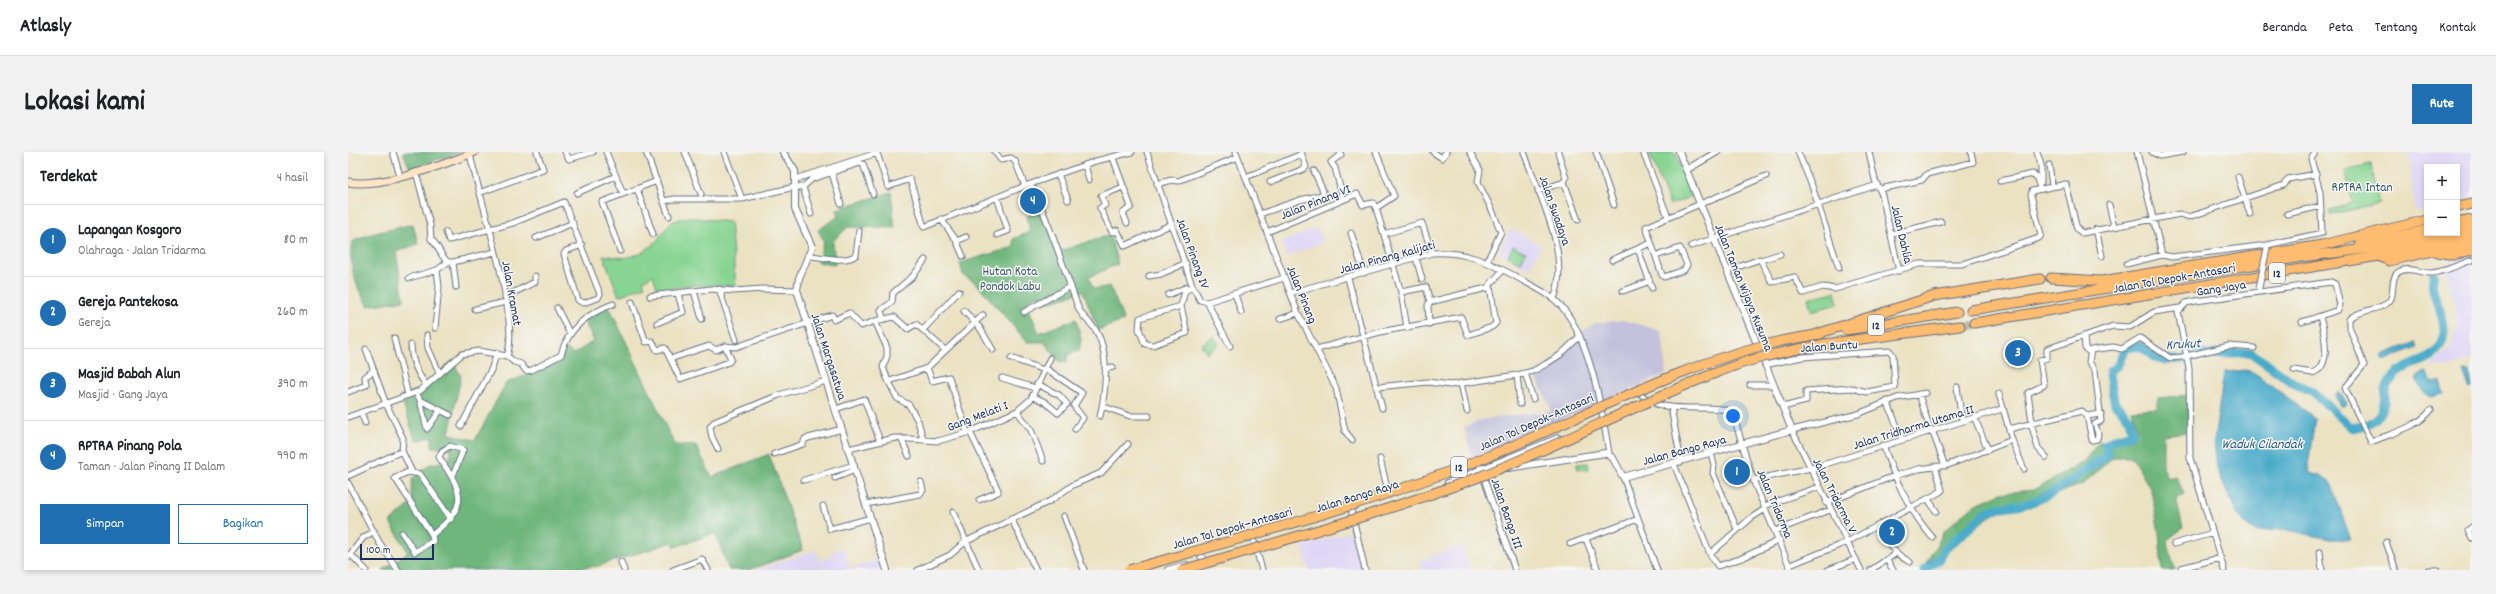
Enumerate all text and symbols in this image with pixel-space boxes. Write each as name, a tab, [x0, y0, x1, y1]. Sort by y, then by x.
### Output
text: Atlasly	[20, 14, 71, 41]
text: Beranda	[2262, 18, 2307, 38]
text: Peta	[2329, 18, 2353, 38]
text: Tentang	[2375, 18, 2417, 38]
text: Kontak	[2439, 18, 2476, 38]
text: Lokasi kami	[24, 84, 145, 124]
button: Rute	[2412, 84, 2472, 124]
map controls	[2424, 164, 2460, 236]
button: +	[2424, 164, 2460, 200]
text: Terdekat	[40, 166, 97, 190]
text: 4 hasil	[277, 169, 308, 188]
street label: Jalan Swadaya	[1533, 173, 1575, 249]
park label: RPTRA Intan	[2332, 179, 2392, 198]
street label: Jalan Pinang VI	[1278, 181, 1354, 226]
pin: 4	[1020, 186, 1046, 216]
button: −	[2424, 200, 2460, 236]
street label: Jalan Dahlia	[1885, 204, 1917, 266]
street label: Jalan Pinang IV	[1170, 216, 1214, 293]
text: Lapangan Kosgoro	[78, 220, 181, 242]
street label: Jalan Taman Wijaya Kusuma	[1708, 221, 1777, 355]
text: 1	[52, 231, 54, 250]
text: 80 m	[284, 231, 308, 250]
street label: Jalan Pinang Kalijati	[1338, 236, 1438, 280]
text: Olahraga · Jalan Tridarma	[78, 242, 206, 261]
street label: Jalan Kramat	[495, 259, 526, 328]
street label: Jalan Tol Depok–Antasari	[2112, 259, 2238, 300]
park label: Hutan Kota Pondok Labu	[980, 263, 1040, 297]
street label: Jalan Pinang	[1280, 263, 1321, 327]
road number: 12	[2269, 263, 2285, 283]
street label: Gang Jaya	[2195, 276, 2248, 303]
text: Gereja Pantekosa	[78, 292, 178, 314]
text: 2	[50, 303, 56, 322]
text: 260 m	[277, 303, 308, 322]
street label: Jalan Margasatwa	[805, 311, 851, 403]
text: Gereja	[78, 314, 110, 333]
road number: 12	[1868, 315, 1884, 335]
water label: Krukut	[2165, 334, 2203, 356]
street label: Jalan Buntu	[1800, 336, 1858, 359]
pin: 3	[2005, 338, 2031, 368]
text: Masjid Babah Alun	[78, 364, 180, 386]
text: 3	[50, 375, 56, 394]
text: 390 m	[277, 375, 308, 394]
text: Masjid · Gang Jaya	[78, 386, 168, 405]
street label: Jalan Tol Depok–Antasari	[1477, 389, 1598, 457]
street label: Gang Melati I	[945, 397, 1011, 438]
street label: Jalan Tridharma Utama II	[1851, 401, 1977, 456]
your location	[1723, 406, 1743, 426]
street label: Jalan Bango Raya	[1641, 431, 1729, 472]
water label: Waduk Cilandak	[2222, 435, 2304, 455]
text: RPTRA Pinang Pola	[78, 436, 182, 458]
text: 4	[50, 447, 56, 466]
text: 990 m	[277, 447, 308, 466]
street label: Jalan Tridarma V	[1807, 455, 1861, 538]
road number: 12	[1451, 457, 1467, 477]
pin: 1	[1724, 457, 1750, 487]
text: Taman · Jalan Pinang II Dalam	[78, 458, 225, 477]
street label: Jalan Tridarma	[1751, 466, 1797, 542]
street label: Jalan Bango Raya	[1314, 476, 1402, 519]
street label: Jalan Bango III	[1485, 476, 1527, 552]
street label: Jalan Tol Depok–Antasari	[1171, 503, 1295, 556]
button: Simpan	[40, 504, 170, 544]
button: Bagikan	[178, 504, 308, 544]
pin: 2	[1879, 517, 1905, 547]
scale bar	[360, 542, 434, 561]
text: 100 m	[366, 543, 390, 559]

